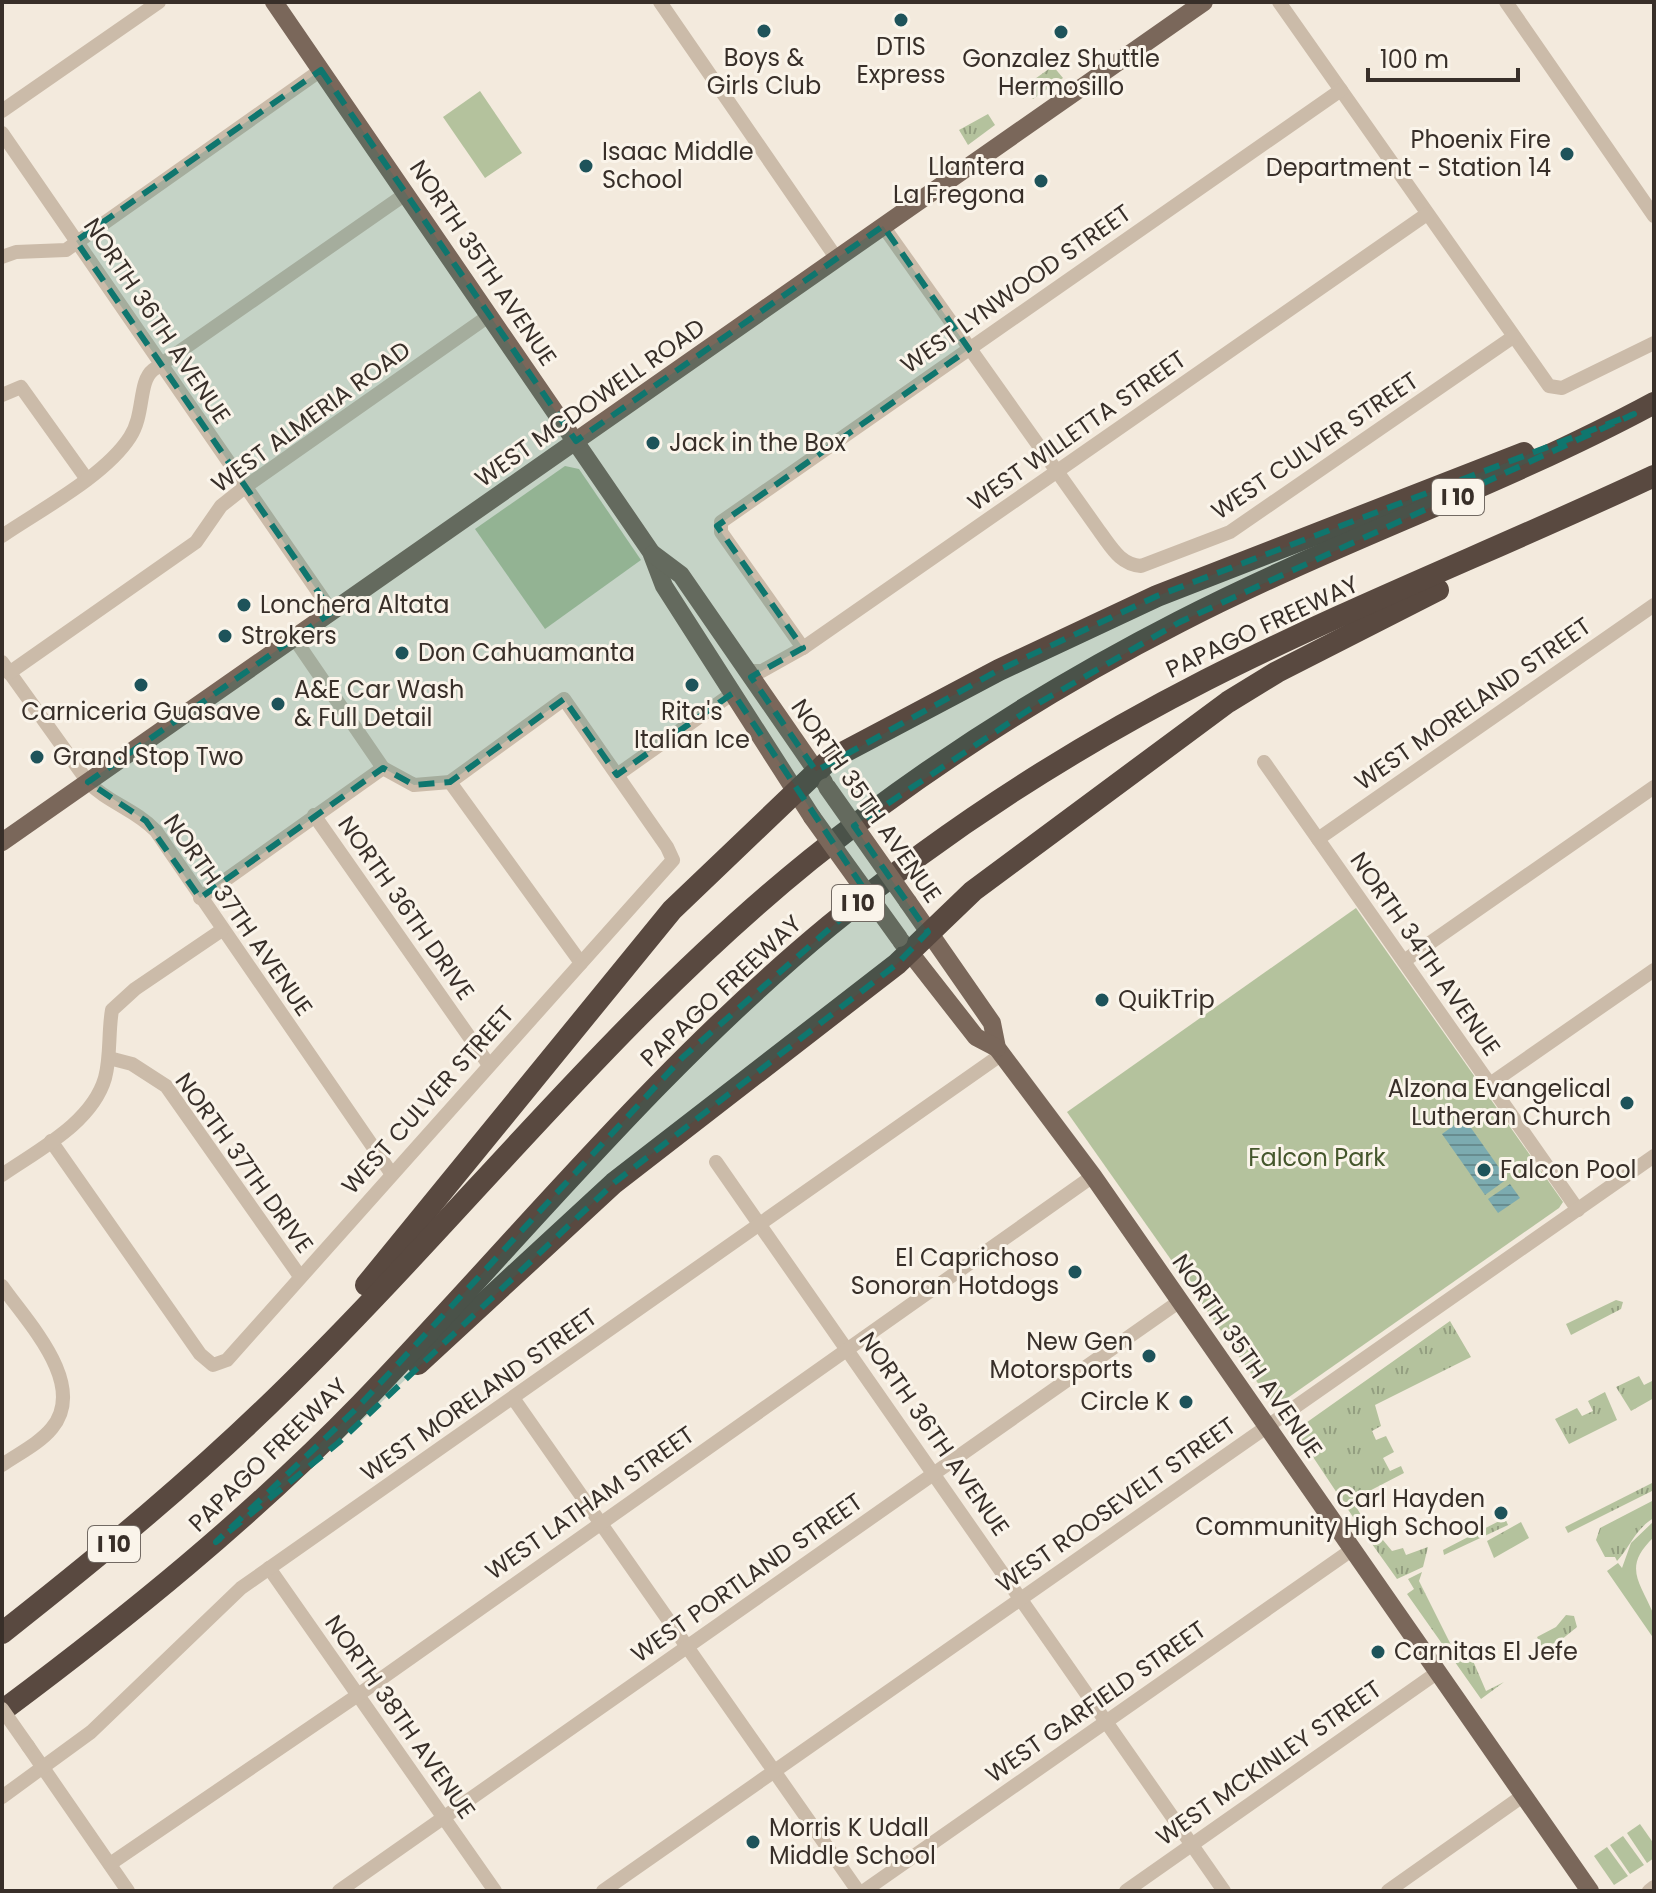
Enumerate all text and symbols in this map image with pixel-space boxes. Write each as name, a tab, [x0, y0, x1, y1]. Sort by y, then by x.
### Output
marker: DTIS Express	[892, 11, 910, 29]
marker: Boys & Girls Club	[755, 22, 773, 40]
marker: Gonzalez Shuttle Hermosillo	[1052, 23, 1070, 41]
place label: DTIS Express	[857, 30, 945, 91]
scale bar	[1368, 32, 1518, 82]
place label: Boys & Girls Club	[707, 41, 821, 102]
place label: Gonzalez Shuttle Hermosillo	[962, 42, 1160, 103]
text: 100 m	[1380, 43, 1449, 76]
place label: Phoenix Fire Department - Station 14	[1266, 123, 1551, 184]
place label: Isaac Middle School	[602, 135, 754, 196]
marker: Phoenix Fire Department - Station 14	[1558, 145, 1576, 163]
place label: Llantera La Fregona	[893, 150, 1025, 211]
street label: NORTH 35TH AVENUE	[402, 153, 565, 372]
marker: Isaac Middle School	[577, 157, 595, 175]
marker: Llantera La Fregona	[1032, 172, 1050, 190]
street label: WEST LYNWOOD STREET	[894, 196, 1138, 381]
street label: NORTH 36TH AVENUE	[76, 211, 239, 430]
street label: WEST MCDOWELL ROAD	[468, 311, 711, 495]
street label: WEST ALMERIA ROAD	[205, 333, 417, 500]
street label: WEST WILLETTA STREET	[961, 343, 1192, 519]
street label: WEST CULVER STREET	[1205, 364, 1425, 527]
place label: Jack in the Box	[669, 426, 846, 459]
marker: Jack in the Box	[644, 434, 662, 452]
road number: I 10	[1432, 479, 1484, 515]
street label: PAPAGO FREEWAY	[1160, 567, 1363, 686]
place label: Lonchera Altata	[260, 588, 449, 621]
marker: Lonchera Altata	[235, 596, 253, 614]
street label: WEST MORELAND STREET	[1348, 609, 1598, 798]
place label: Strokers	[241, 619, 337, 652]
marker: Strokers	[216, 627, 234, 645]
place label: Don Cahuamanta	[418, 636, 635, 669]
marker: Don Cahuamanta	[393, 644, 411, 662]
place label: A&E Car Wash & Full Detail	[294, 673, 464, 734]
marker: Carniceria Guasave	[132, 676, 150, 694]
marker: Rita's Italian Ice	[683, 676, 701, 694]
street label: NORTH 35TH AVENUE	[784, 692, 949, 909]
place label: Carniceria Guasave	[21, 695, 261, 728]
marker: A&E Car Wash & Full Detail	[269, 695, 287, 713]
place label: Rita's Italian Ice	[634, 695, 750, 756]
place label: Grand Stop Two	[53, 740, 244, 773]
marker: Grand Stop Two	[28, 748, 46, 766]
street label: NORTH 37TH AVENUE	[156, 807, 321, 1022]
street label: NORTH 36TH DRIVE	[330, 809, 482, 1006]
street label: NORTH 34TH AVENUE	[1343, 845, 1508, 1062]
road number: I 10	[832, 885, 884, 921]
street label: PAPAGO FREEWAY	[633, 907, 808, 1074]
place label: QuikTrip	[1118, 983, 1215, 1016]
marker: QuikTrip	[1093, 991, 1111, 1009]
street label: WEST CULVER STREET	[334, 998, 521, 1201]
street label: NORTH 37TH DRIVE	[168, 1066, 321, 1260]
place label: Alzona Evangelical Lutheran Church	[1388, 1072, 1611, 1133]
marker: Alzona Evangelical Lutheran Church	[1618, 1094, 1636, 1112]
park label: Falcon Park	[1248, 1141, 1386, 1174]
place label: Falcon Pool	[1500, 1153, 1636, 1186]
marker: Falcon Pool	[1475, 1161, 1493, 1179]
place label: El Caprichoso Sonoran Hotdogs	[851, 1241, 1059, 1302]
street label: NORTH 35TH AVENUE	[1165, 1247, 1330, 1464]
marker: El Caprichoso Sonoran Hotdogs	[1066, 1263, 1084, 1281]
street label: WEST MORELAND STREET	[354, 1300, 604, 1489]
street label: NORTH 36TH AVENUE	[852, 1325, 1017, 1542]
place label: New Gen Motorsports	[990, 1325, 1133, 1386]
marker: New Gen Motorsports	[1140, 1347, 1158, 1365]
street label: PAPAGO FREEWAY	[181, 1370, 354, 1539]
place label: Circle K	[1080, 1385, 1170, 1418]
marker: Circle K	[1177, 1393, 1195, 1411]
street label: WEST ROOSEVELT STREET	[989, 1409, 1242, 1600]
street label: WEST LATHAM STREET	[479, 1418, 701, 1587]
place label: Carl Hayden Community High School	[1195, 1482, 1485, 1543]
street label: WEST PORTLAND STREET	[624, 1485, 869, 1670]
marker: Carl Hayden Community High School	[1492, 1504, 1510, 1522]
road number: I 10	[88, 1526, 140, 1562]
street label: NORTH 38TH AVENUE	[318, 1608, 483, 1825]
street label: WEST GARFIELD STREET	[979, 1613, 1212, 1790]
place label: Carnitas El Jefe	[1394, 1635, 1578, 1668]
marker: Carnitas El Jefe	[1369, 1643, 1387, 1661]
street label: WEST MCKINLEY STREET	[1150, 1672, 1388, 1853]
place label: Morris K Udall Middle School	[769, 1811, 936, 1872]
marker: Morris K Udall Middle School	[744, 1833, 762, 1851]

